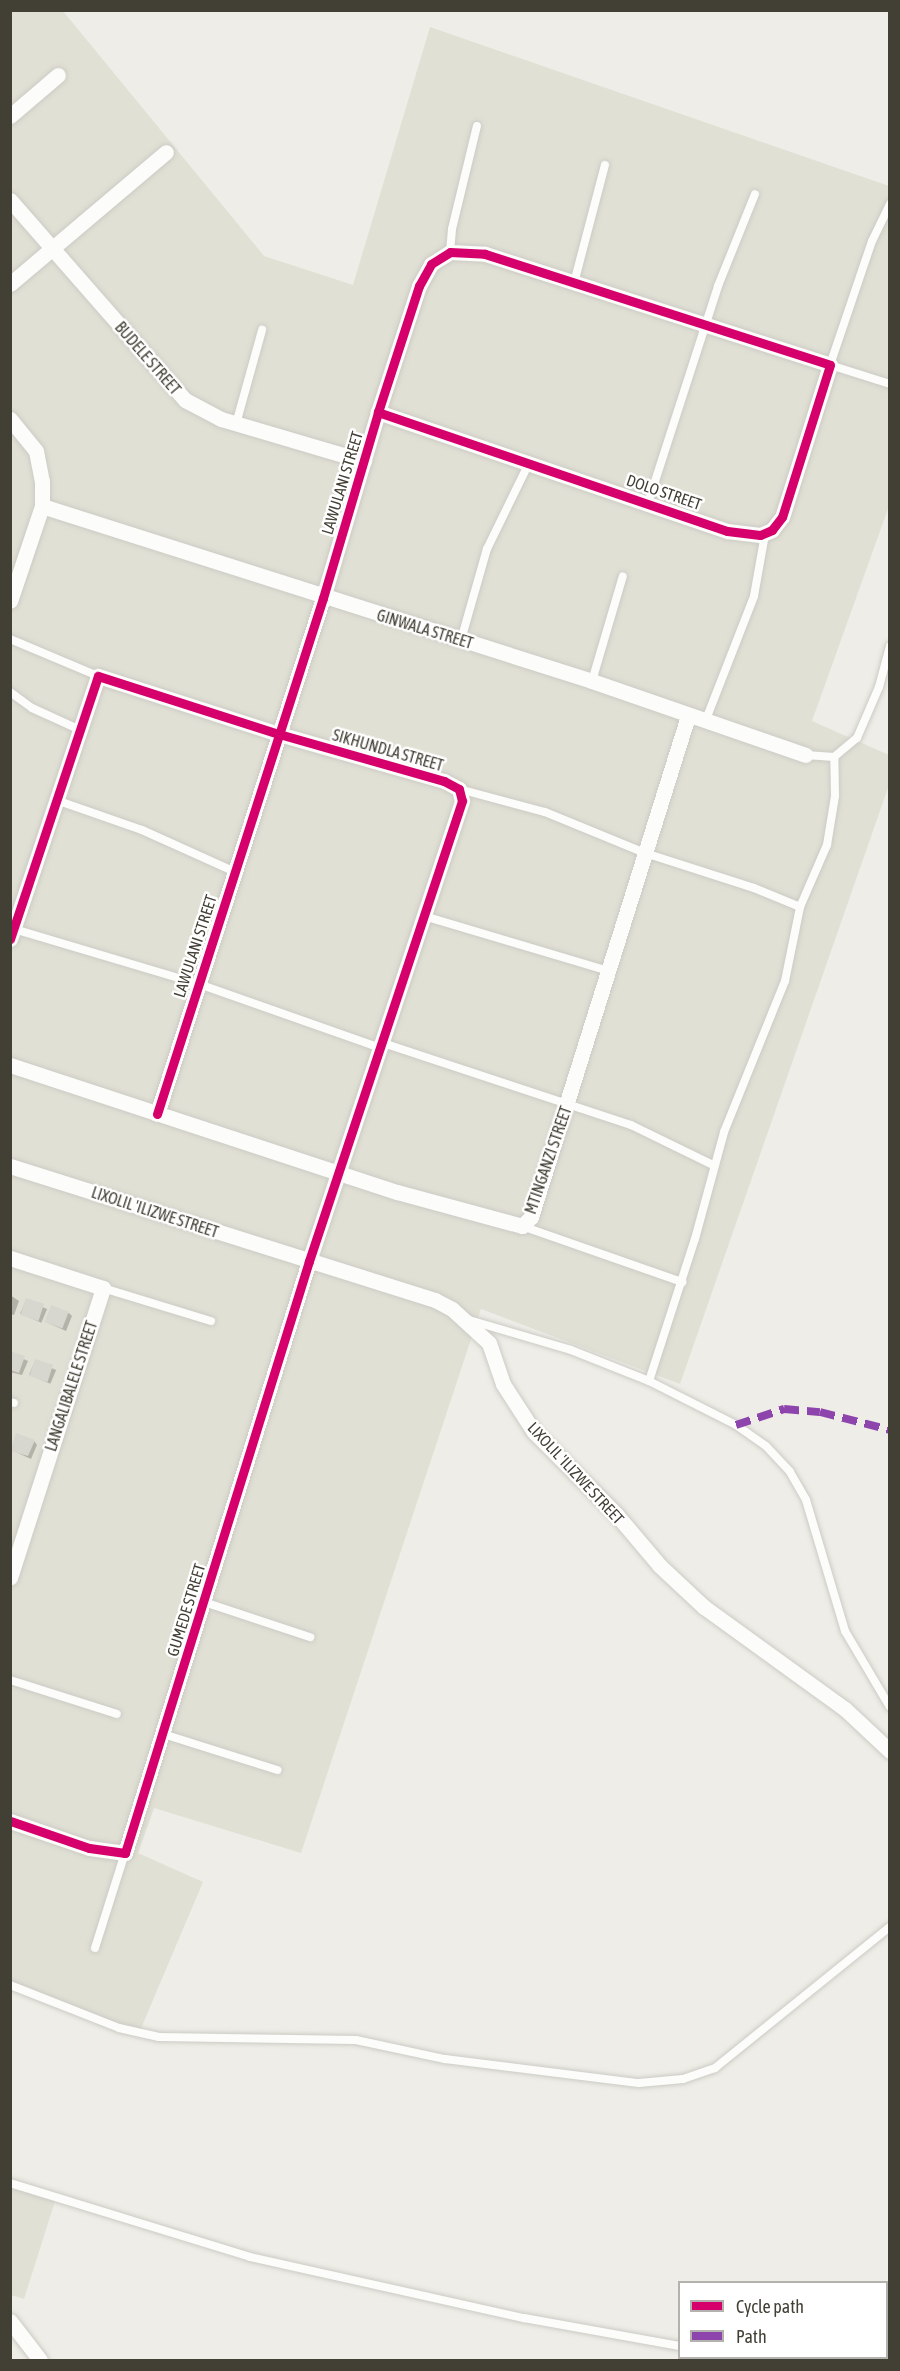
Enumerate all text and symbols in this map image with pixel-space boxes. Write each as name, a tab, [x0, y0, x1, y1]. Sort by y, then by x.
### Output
street label: BUDELE STREET	[111, 318, 185, 398]
street label: LAWULANI STREET	[317, 429, 367, 537]
street label: DOLO STREET	[624, 470, 704, 514]
street label: GINWALA STREET	[375, 605, 475, 653]
street label: SIKHUNDLA STREET	[330, 725, 446, 775]
street label: LAWULANI STREET	[169, 892, 221, 1000]
street label: MTINGANZI STREET	[521, 1104, 575, 1216]
street label: LIXOLIL 'ILIZWE STREET	[89, 1182, 221, 1242]
street label: LANGALIBALELE STREET	[41, 1318, 101, 1454]
street label: LIXOLIL 'ILIZWE STREET	[524, 1418, 628, 1528]
street label: GUMEDE STREET	[163, 1561, 209, 1659]
legend	[678, 2281, 888, 2359]
text: Cycle path	[736, 2296, 804, 2317]
text: Path	[736, 2326, 767, 2347]

